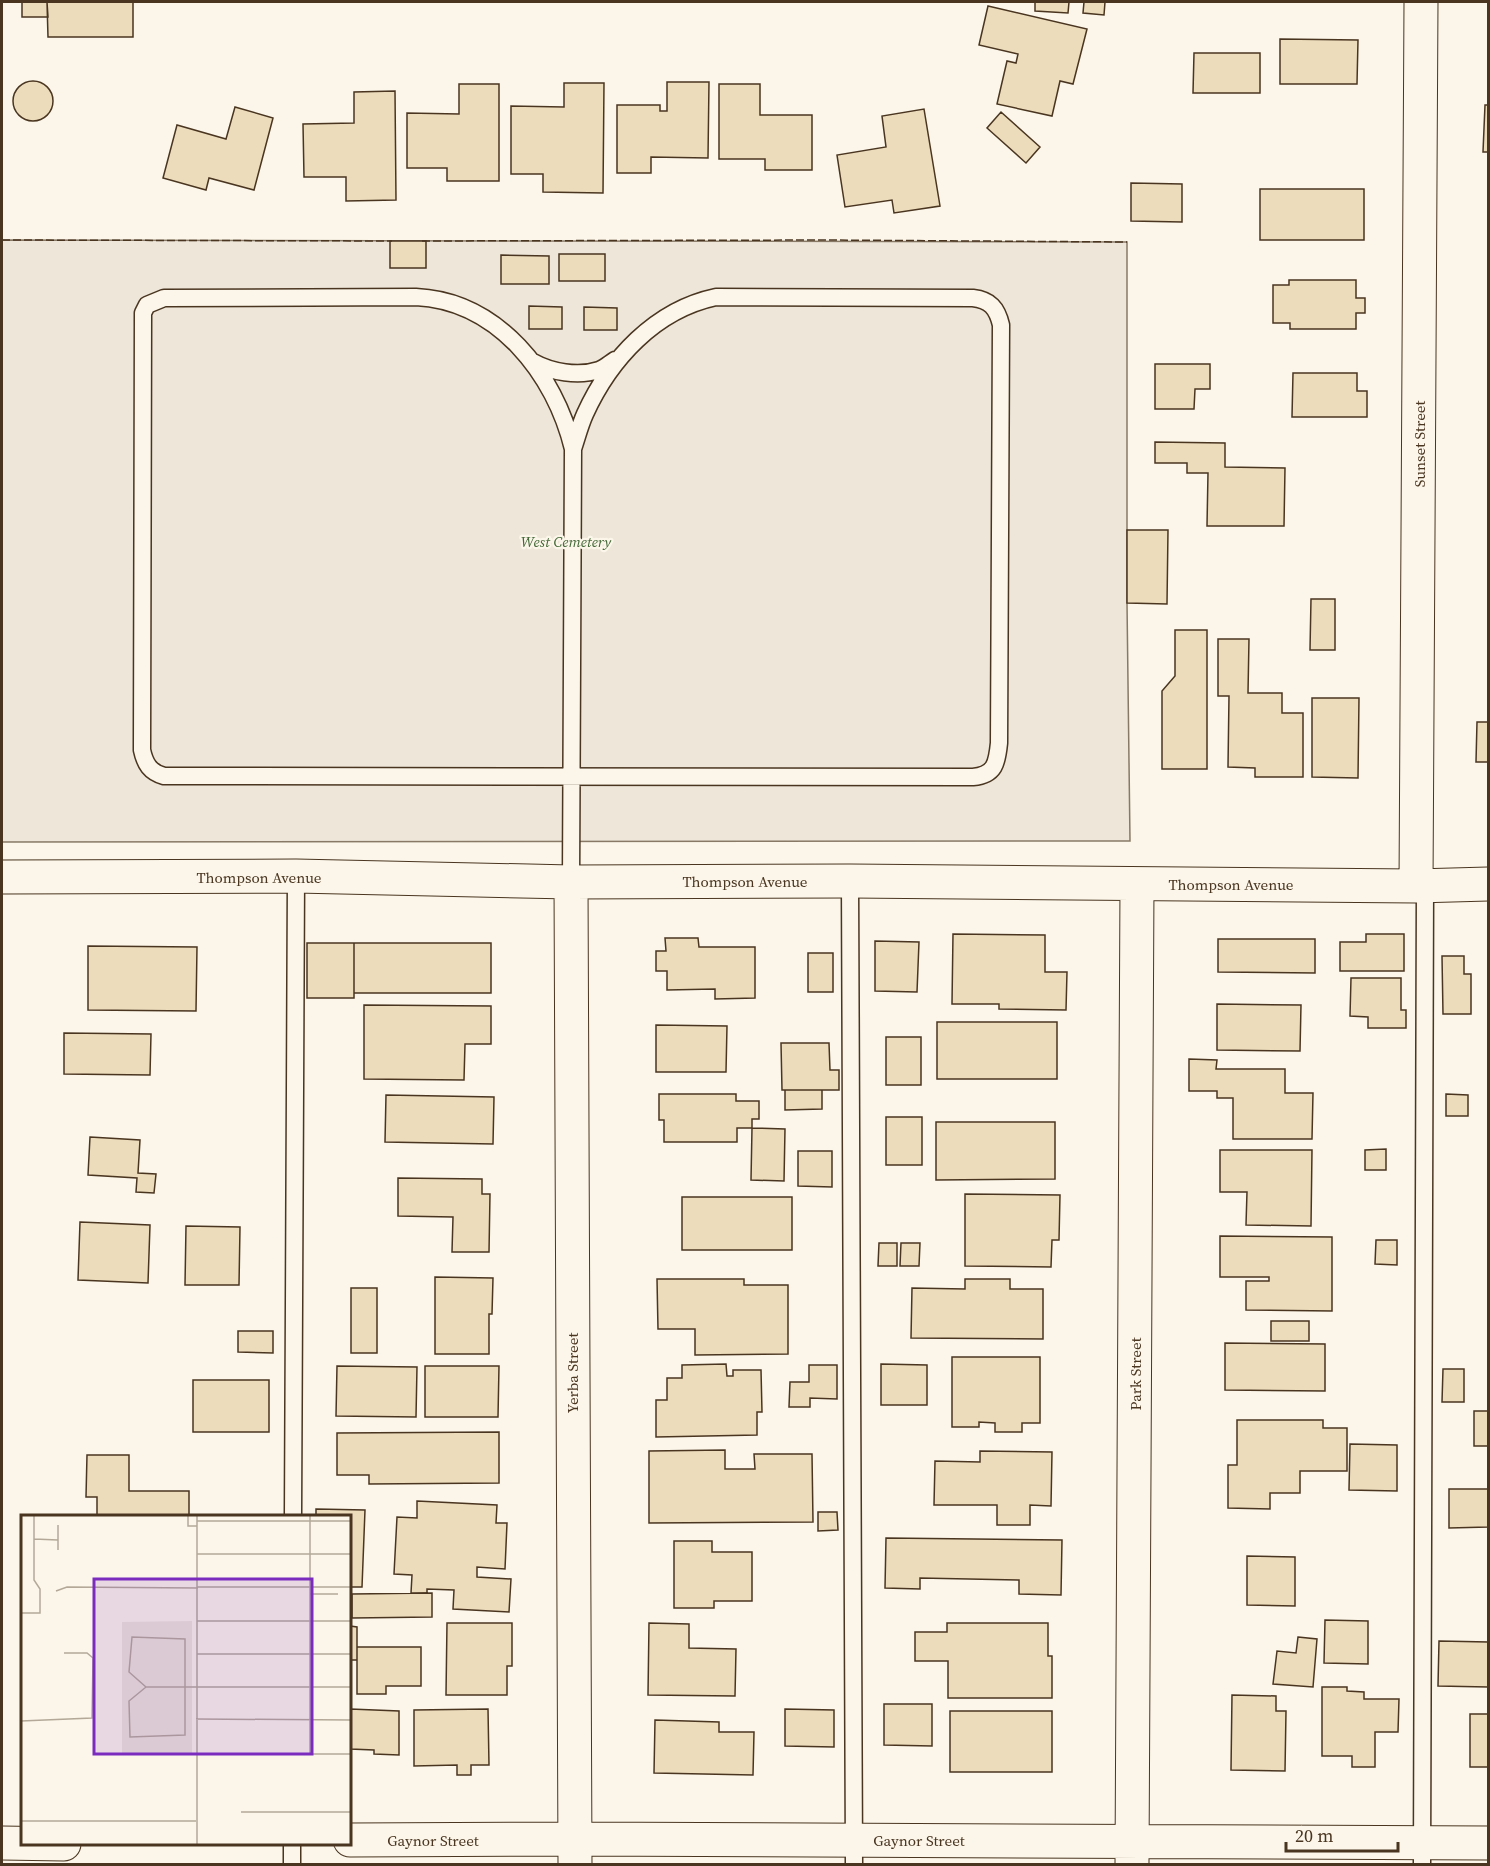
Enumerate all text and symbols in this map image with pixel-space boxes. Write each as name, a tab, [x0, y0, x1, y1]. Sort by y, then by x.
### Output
street label: Sunset Street	[1409, 401, 1430, 487]
park label: West Cemetery	[521, 531, 612, 552]
street label: Thompson Avenue	[197, 867, 322, 888]
street label: Thompson Avenue	[683, 871, 808, 892]
street label: Thompson Avenue	[1169, 874, 1294, 895]
street label: Yerba Street	[562, 1333, 583, 1413]
street label: Park Street	[1125, 1337, 1146, 1411]
inset map	[21, 1515, 351, 1845]
scale bar	[1286, 1815, 1398, 1853]
text: 20 m	[1295, 1823, 1333, 1848]
street label: Gaynor Street	[387, 1830, 479, 1851]
street label: Gaynor Street	[873, 1830, 965, 1851]

